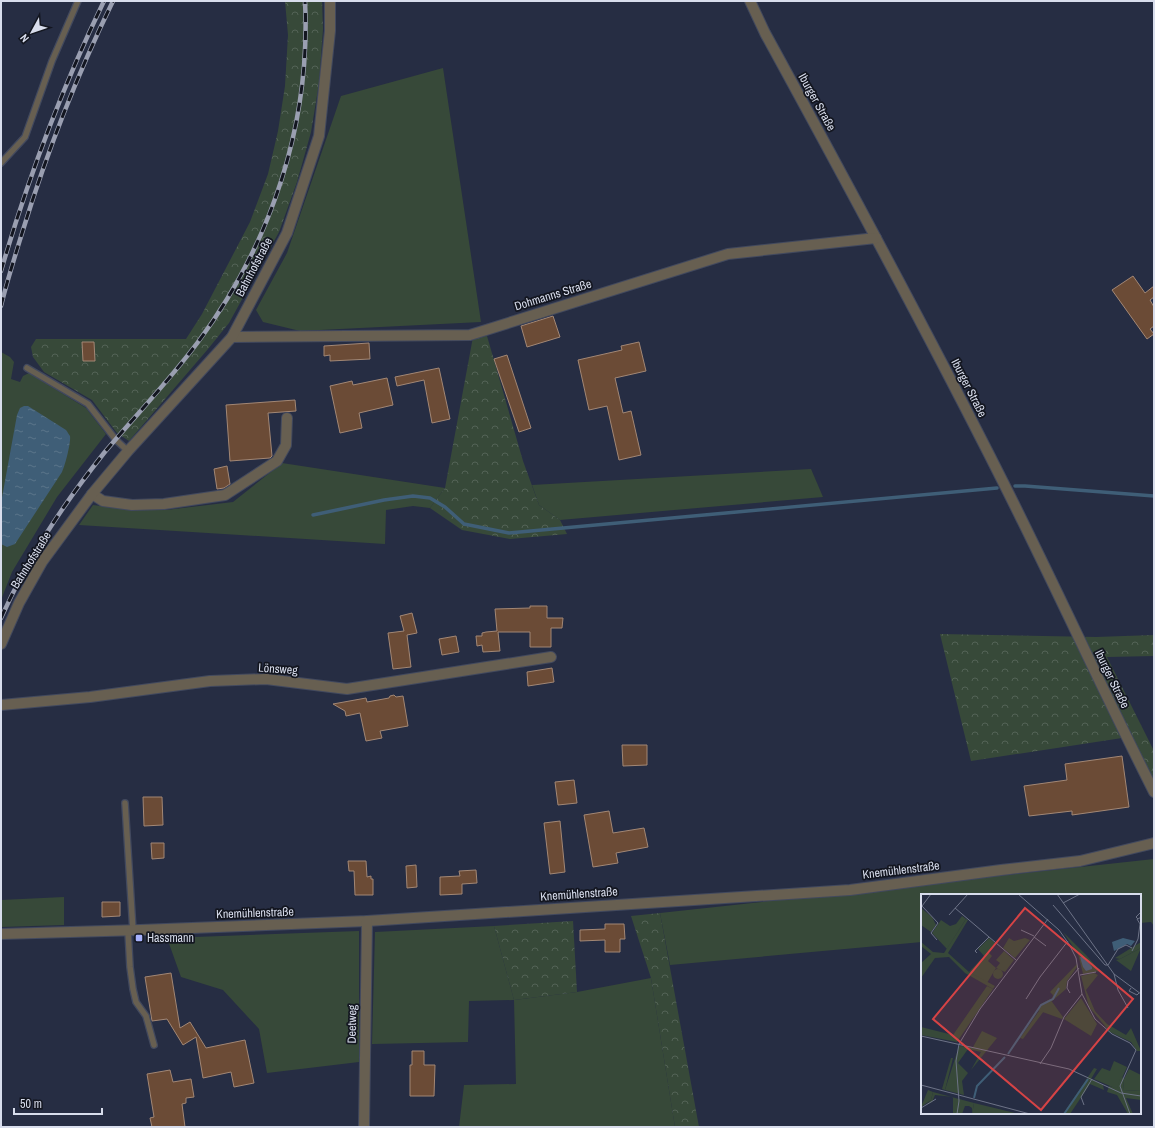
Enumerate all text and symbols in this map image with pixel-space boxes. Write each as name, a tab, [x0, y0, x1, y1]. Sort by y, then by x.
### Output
north arrow	[12, 12, 52, 52]
text: N	[17, 31, 32, 45]
street label: Iburger Straße	[795, 70, 839, 134]
street label: Bahnhofstraße	[232, 235, 276, 299]
street label: Dohmanns Straße	[512, 276, 594, 314]
street label: Iburger Straße	[947, 356, 991, 420]
street label: Bahnhofstraße	[7, 528, 55, 592]
street label: Iburger Straße	[1091, 647, 1133, 711]
street label: Lönsweg	[258, 660, 299, 678]
street label: Knemühlenstraße	[861, 857, 941, 883]
street label: Knemühlenstraße	[540, 883, 618, 905]
inset map	[921, 894, 1141, 1114]
street label: Knemühlenstraße	[216, 904, 294, 922]
place label: Hassmann	[147, 930, 194, 946]
marker: Hassmann	[134, 933, 144, 943]
street label: Deetweg	[344, 1004, 360, 1044]
scale bar	[14, 1090, 102, 1116]
text: 50 m	[20, 1096, 42, 1112]

